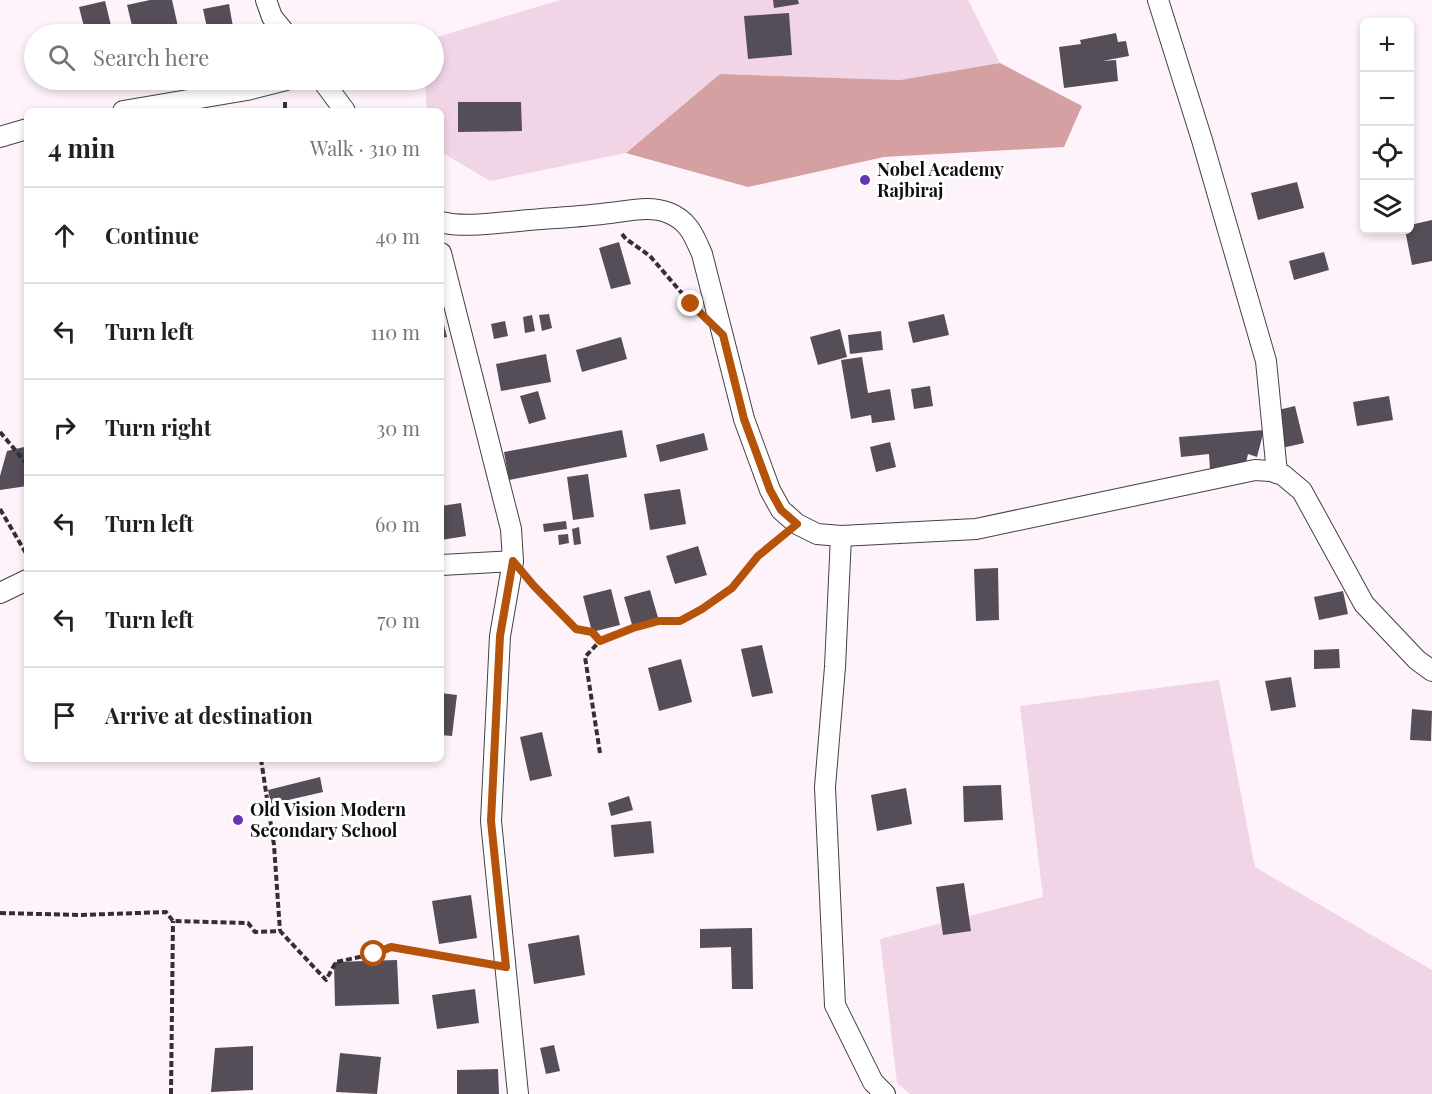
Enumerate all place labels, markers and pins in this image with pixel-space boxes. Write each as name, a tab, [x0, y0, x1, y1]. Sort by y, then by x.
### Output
place label: Nobel Academy Rajbiraj	[877, 157, 1005, 202]
marker: Nobel Academy Rajbiraj	[858, 173, 872, 187]
place label: Old Vision Modern Secondary School	[250, 797, 406, 842]
marker: Old Vision Modern Secondary School	[231, 813, 245, 827]

